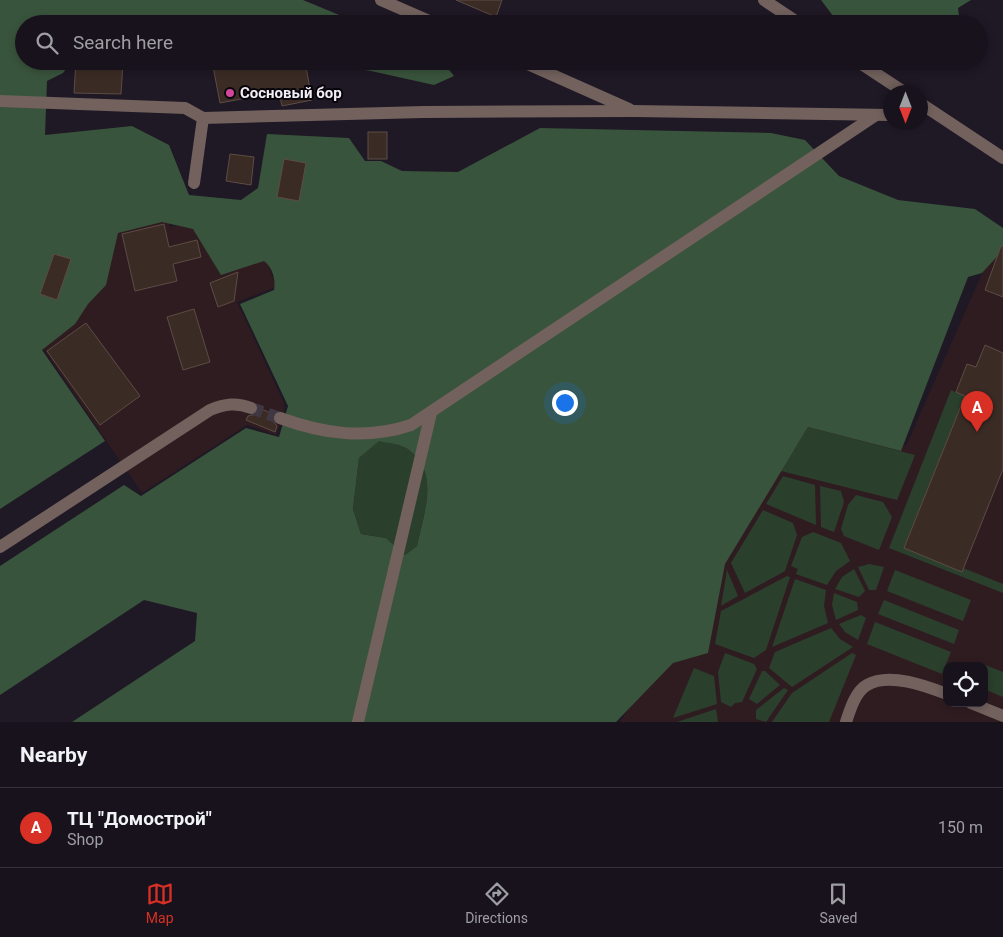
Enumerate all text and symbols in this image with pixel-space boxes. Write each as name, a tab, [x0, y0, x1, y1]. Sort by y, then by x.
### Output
search box	[15, 15, 988, 70]
icon: search	[33, 29, 61, 57]
text: Search here	[73, 31, 173, 54]
place label: Сосновый бор	[240, 84, 342, 102]
north arrow	[883, 85, 928, 130]
marker: Сосновый бор	[224, 87, 236, 99]
your location	[552, 390, 578, 416]
pin: A	[961, 391, 993, 432]
map controls	[943, 662, 988, 707]
button: locate	[943, 662, 988, 707]
text: Nearby	[20, 743, 87, 767]
text: ТЦ "Домострой"	[67, 807, 212, 830]
text: A	[31, 818, 41, 837]
text: 150 m	[938, 818, 983, 837]
text: Shop	[67, 830, 103, 849]
tab: Map	[146, 880, 174, 926]
tab: Directions	[465, 880, 528, 926]
tab: Saved	[819, 880, 857, 926]

